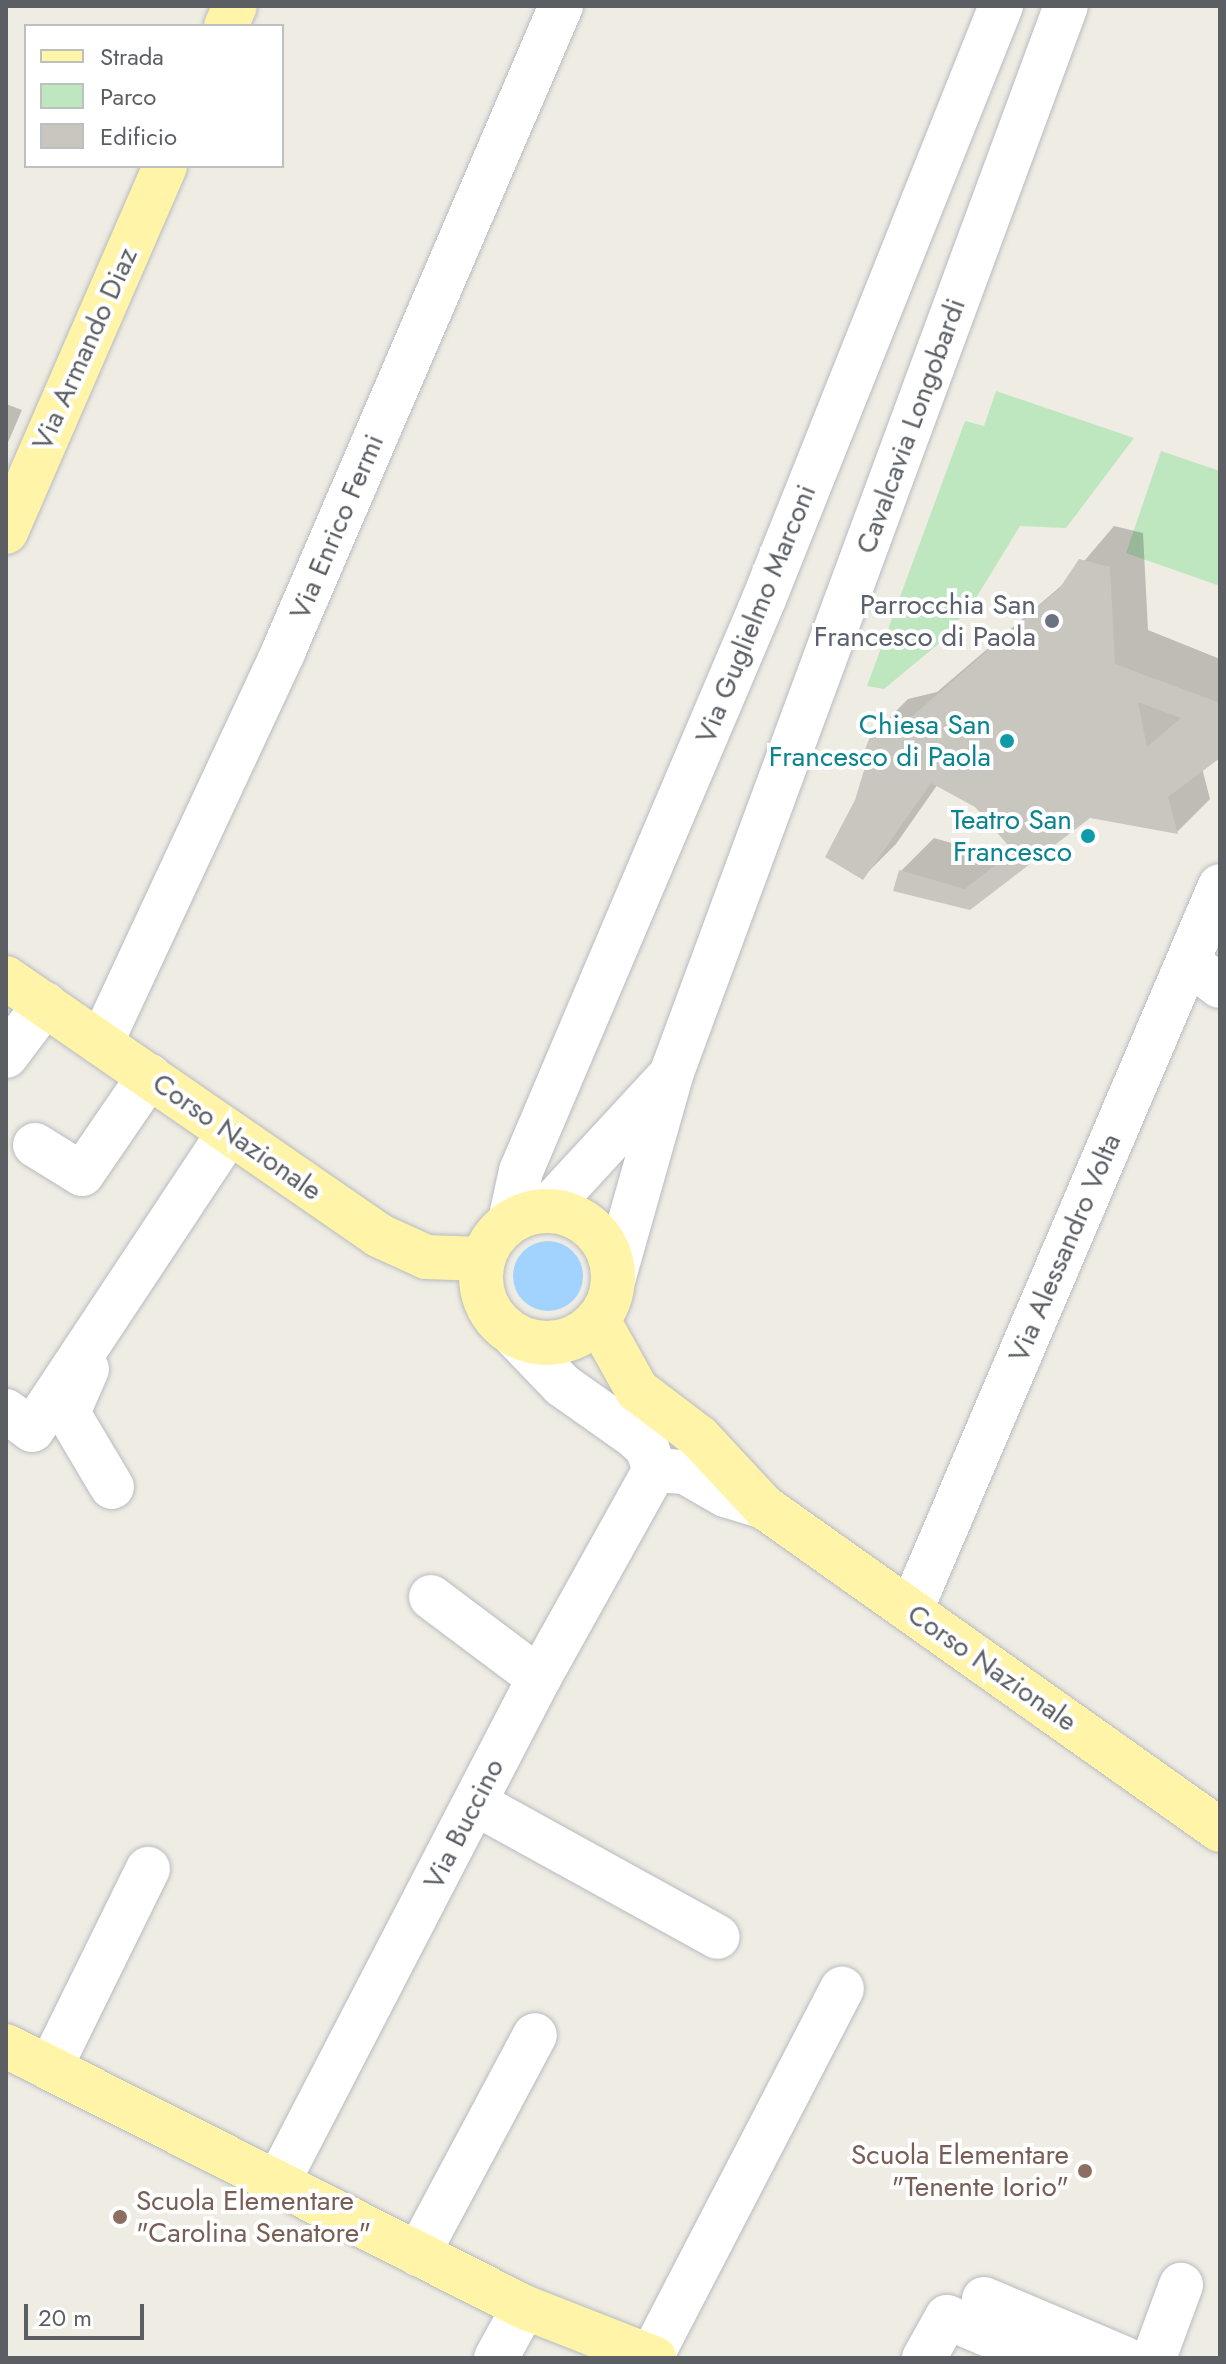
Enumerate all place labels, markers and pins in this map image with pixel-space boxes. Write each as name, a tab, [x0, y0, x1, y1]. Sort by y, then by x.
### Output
place label: Parrocchia San Francesco di Paola	[814, 588, 1036, 654]
marker: Parrocchia San Francesco di Paola	[1043, 612, 1061, 630]
place label: Chiesa San Francesco di Paola	[769, 708, 991, 774]
marker: Chiesa San Francesco di Paola	[998, 732, 1016, 750]
place label: Teatro San Francesco	[951, 803, 1072, 869]
marker: Teatro San Francesco	[1079, 827, 1097, 845]
place label: Scuola Elementare "Tenente Iorio"	[851, 2138, 1069, 2204]
marker: Scuola Elementare "Tenente Iorio"	[1076, 2162, 1094, 2180]
place label: Scuola Elementare "Carolina Senatore"	[136, 2184, 371, 2250]
marker: Scuola Elementare "Carolina Senatore"	[111, 2208, 129, 2226]

